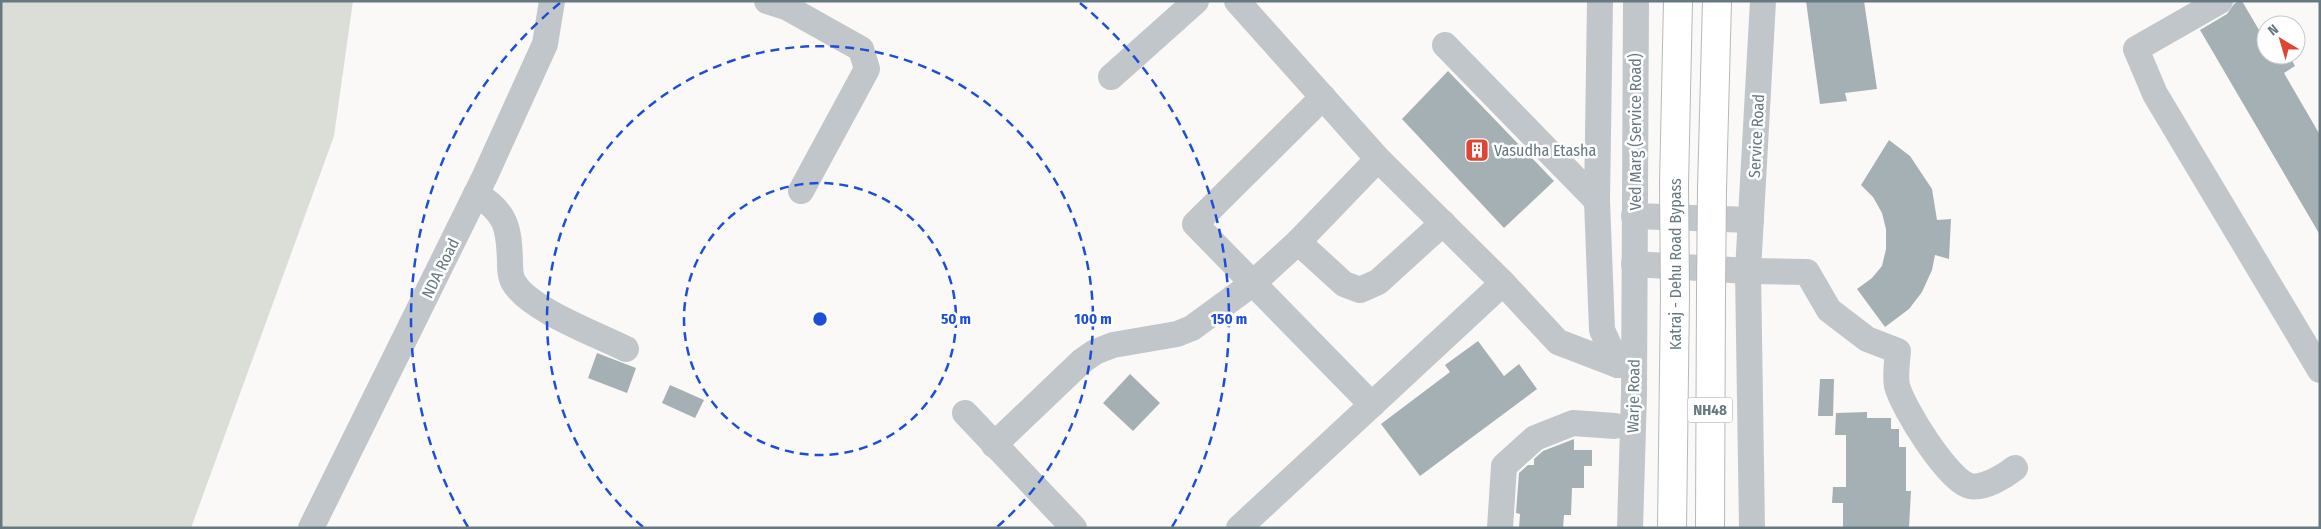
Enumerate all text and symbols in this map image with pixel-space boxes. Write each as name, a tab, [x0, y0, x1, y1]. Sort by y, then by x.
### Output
north arrow	[2256, 15, 2306, 65]
text: N	[2265, 21, 2282, 39]
street label: Ved Marg (Service Road)	[1626, 53, 1645, 211]
street label: Service Road	[1745, 94, 1768, 178]
building icon: Vasudha Etasha	[1464, 137, 1490, 163]
place label: Vasudha Etasha	[1494, 141, 1596, 160]
street label: Katraj - Dehu Road Bypass	[1666, 178, 1685, 350]
street label: NDA Road	[418, 235, 463, 301]
centre of rings	[811, 310, 829, 328]
text: 50 m	[941, 310, 971, 328]
text: 100 m	[1074, 310, 1112, 328]
text: 150 m	[1211, 310, 1247, 328]
street label: Warje Road	[1623, 359, 1644, 433]
road number: NH48	[1688, 398, 1732, 422]

